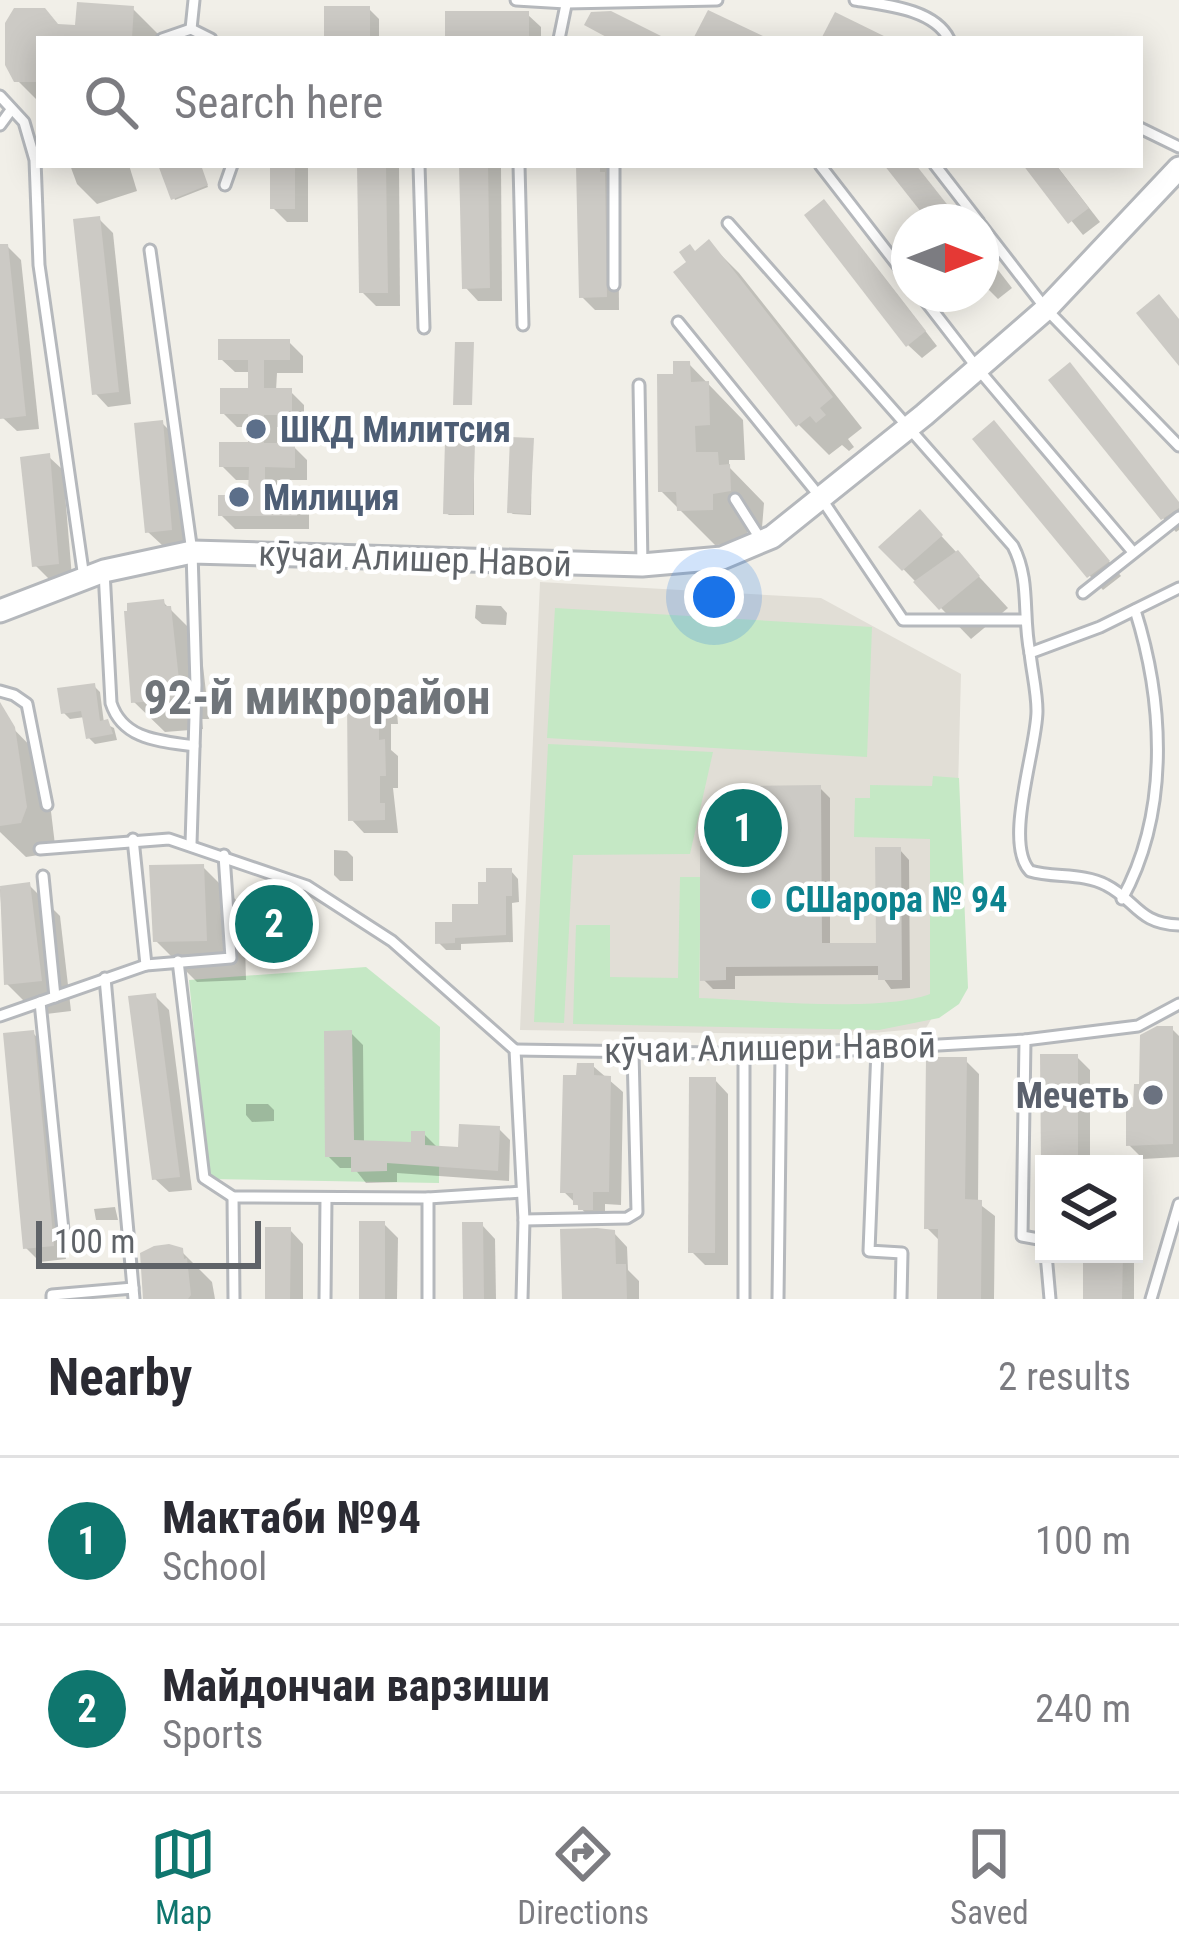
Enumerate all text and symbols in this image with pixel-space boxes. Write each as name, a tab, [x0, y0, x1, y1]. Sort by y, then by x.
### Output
search box	[36, 36, 1143, 168]
icon: search	[78, 69, 144, 135]
text: Search here	[174, 76, 383, 129]
north arrow	[891, 204, 999, 312]
place label: ШКД Милитсия	[280, 409, 511, 451]
marker: ШКД Милитсия	[243, 416, 269, 442]
place label: Милиция	[263, 477, 400, 519]
marker: Милиция	[226, 484, 252, 510]
street label: кӯчаи Алишер Навоӣ	[258, 533, 572, 585]
your location	[684, 567, 744, 627]
district label: 92-й микрорайон	[144, 669, 490, 726]
pin: 1	[704, 783, 782, 873]
pin: 2	[235, 879, 313, 969]
place label: СШарора № 94	[785, 879, 1007, 921]
marker: СШарора № 94	[748, 886, 774, 912]
street label: кӯчаи Алишери Навоӣ	[604, 1024, 936, 1072]
place label: Мечеть	[1016, 1075, 1129, 1117]
marker: Мечеть	[1140, 1082, 1166, 1108]
map controls	[1035, 1155, 1143, 1263]
button: layers	[1035, 1155, 1143, 1263]
scale bar	[36, 1215, 261, 1268]
text: 100 m	[54, 1222, 135, 1261]
text: Nearby	[48, 1348, 192, 1407]
text: 2 results	[998, 1354, 1131, 1400]
text: Мактаби №94	[162, 1491, 421, 1544]
text: 1	[77, 1518, 97, 1564]
text: 100 m	[1035, 1518, 1131, 1564]
text: School	[162, 1544, 267, 1590]
text: Майдончаи варзиши	[162, 1659, 550, 1712]
text: 2	[77, 1686, 97, 1732]
text: 240 m	[1035, 1686, 1131, 1732]
text: Sports	[162, 1712, 263, 1758]
tab: Map	[150, 1821, 216, 1932]
tab: Directions	[517, 1821, 649, 1932]
tab: Saved	[950, 1821, 1029, 1932]

